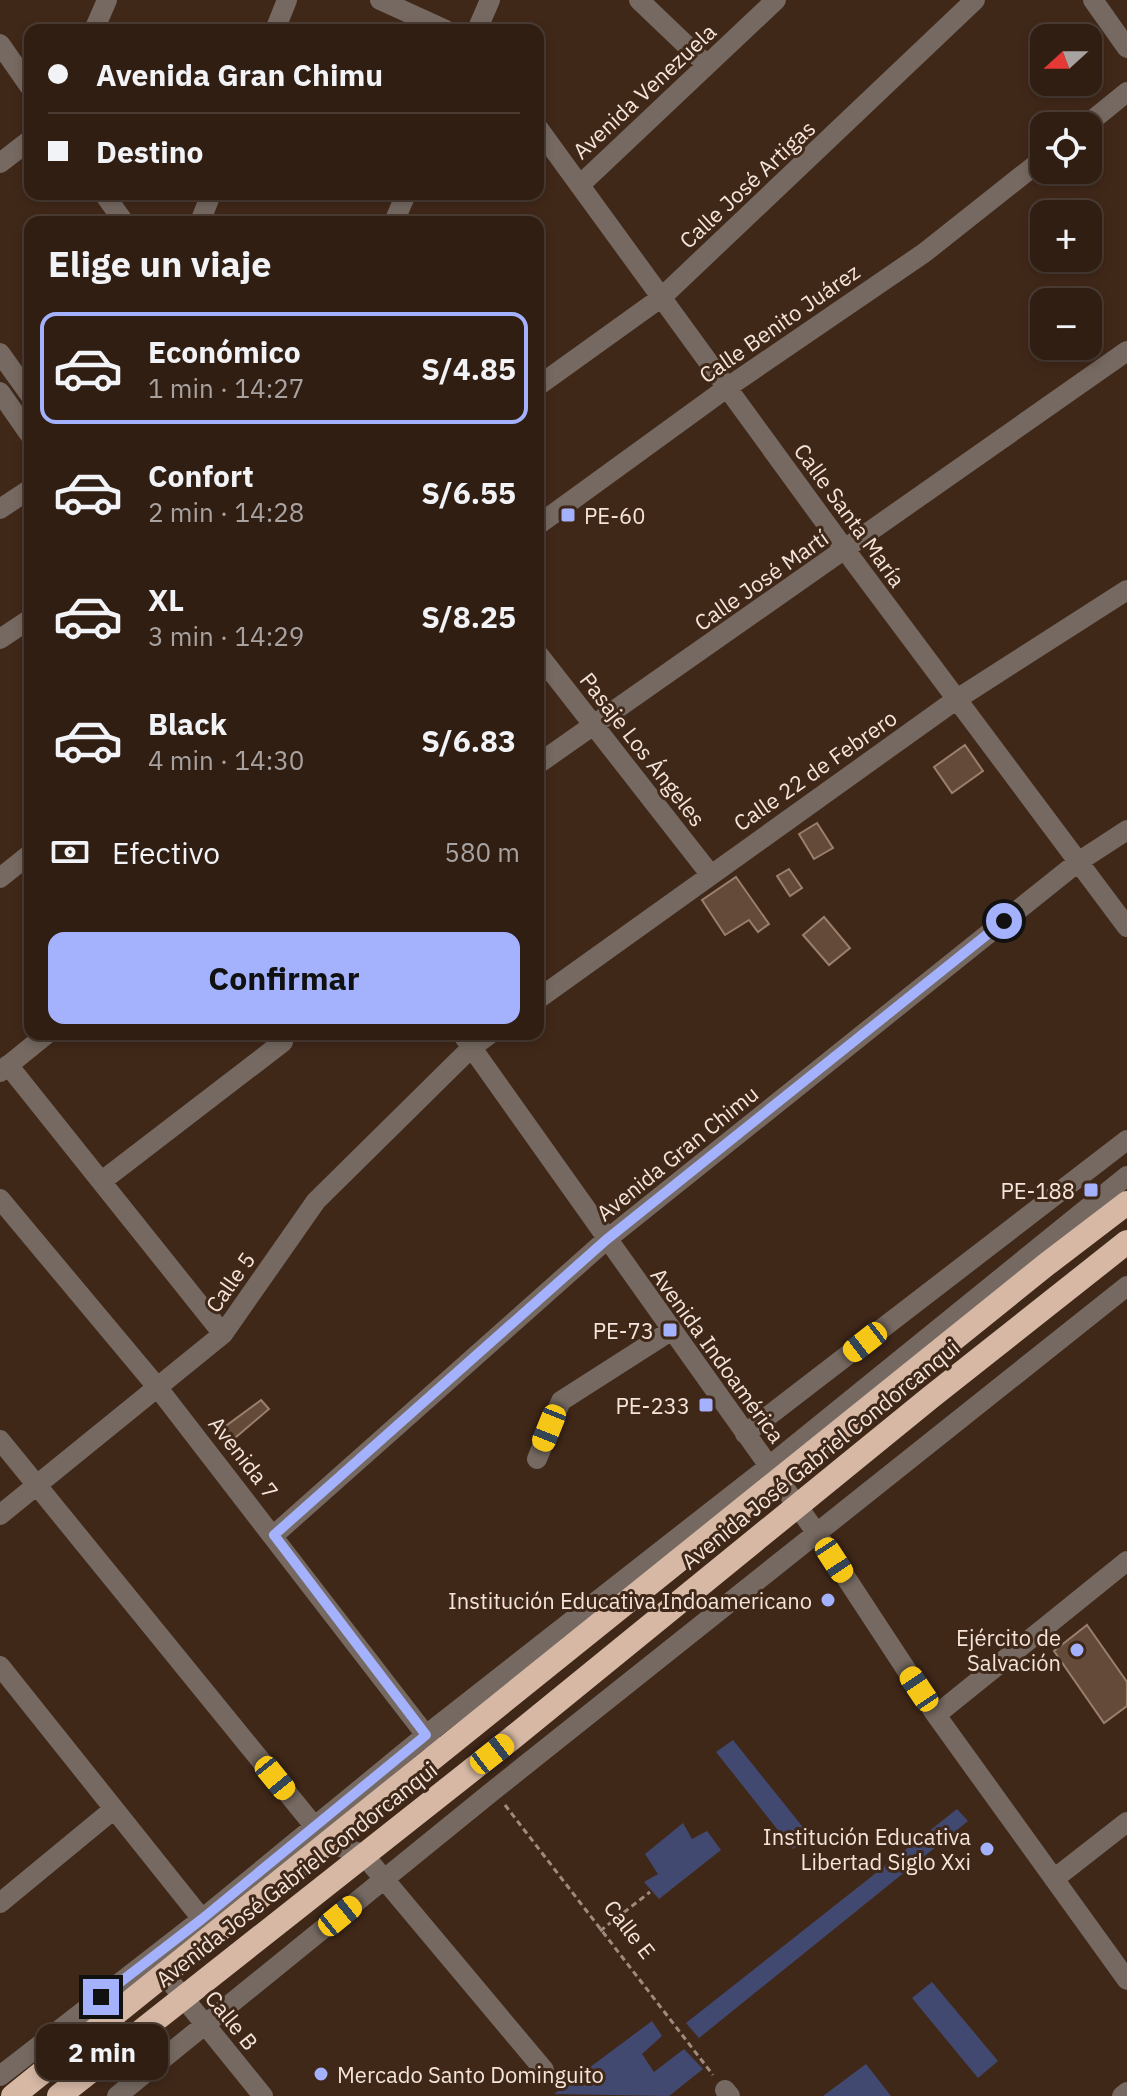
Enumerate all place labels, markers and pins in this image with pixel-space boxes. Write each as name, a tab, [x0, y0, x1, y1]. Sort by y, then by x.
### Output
place label: PE-60	[584, 501, 645, 530]
marker: PE-60	[559, 506, 577, 524]
place label: PE-188	[1000, 1176, 1075, 1205]
marker: PE-188	[1082, 1181, 1100, 1199]
place label: PE-73	[593, 1316, 654, 1345]
marker: PE-73	[661, 1321, 679, 1339]
place label: PE-233	[615, 1391, 690, 1420]
marker: PE-233	[697, 1396, 715, 1414]
place label: Institución Educativa Indoamericano	[448, 1586, 812, 1615]
marker: Institución Educativa Indoamericano	[819, 1591, 837, 1609]
place label: Ejército de Salvación	[956, 1623, 1061, 1677]
marker: Ejército de Salvación	[1068, 1641, 1086, 1659]
place label: Institución Educativa Libertad Siglo Xxi	[763, 1822, 971, 1876]
marker: Institución Educativa Libertad Siglo Xxi	[978, 1840, 996, 1858]
place label: Mercado Santo Dominguito	[337, 2060, 604, 2089]
marker: Mercado Santo Dominguito	[312, 2065, 330, 2083]

